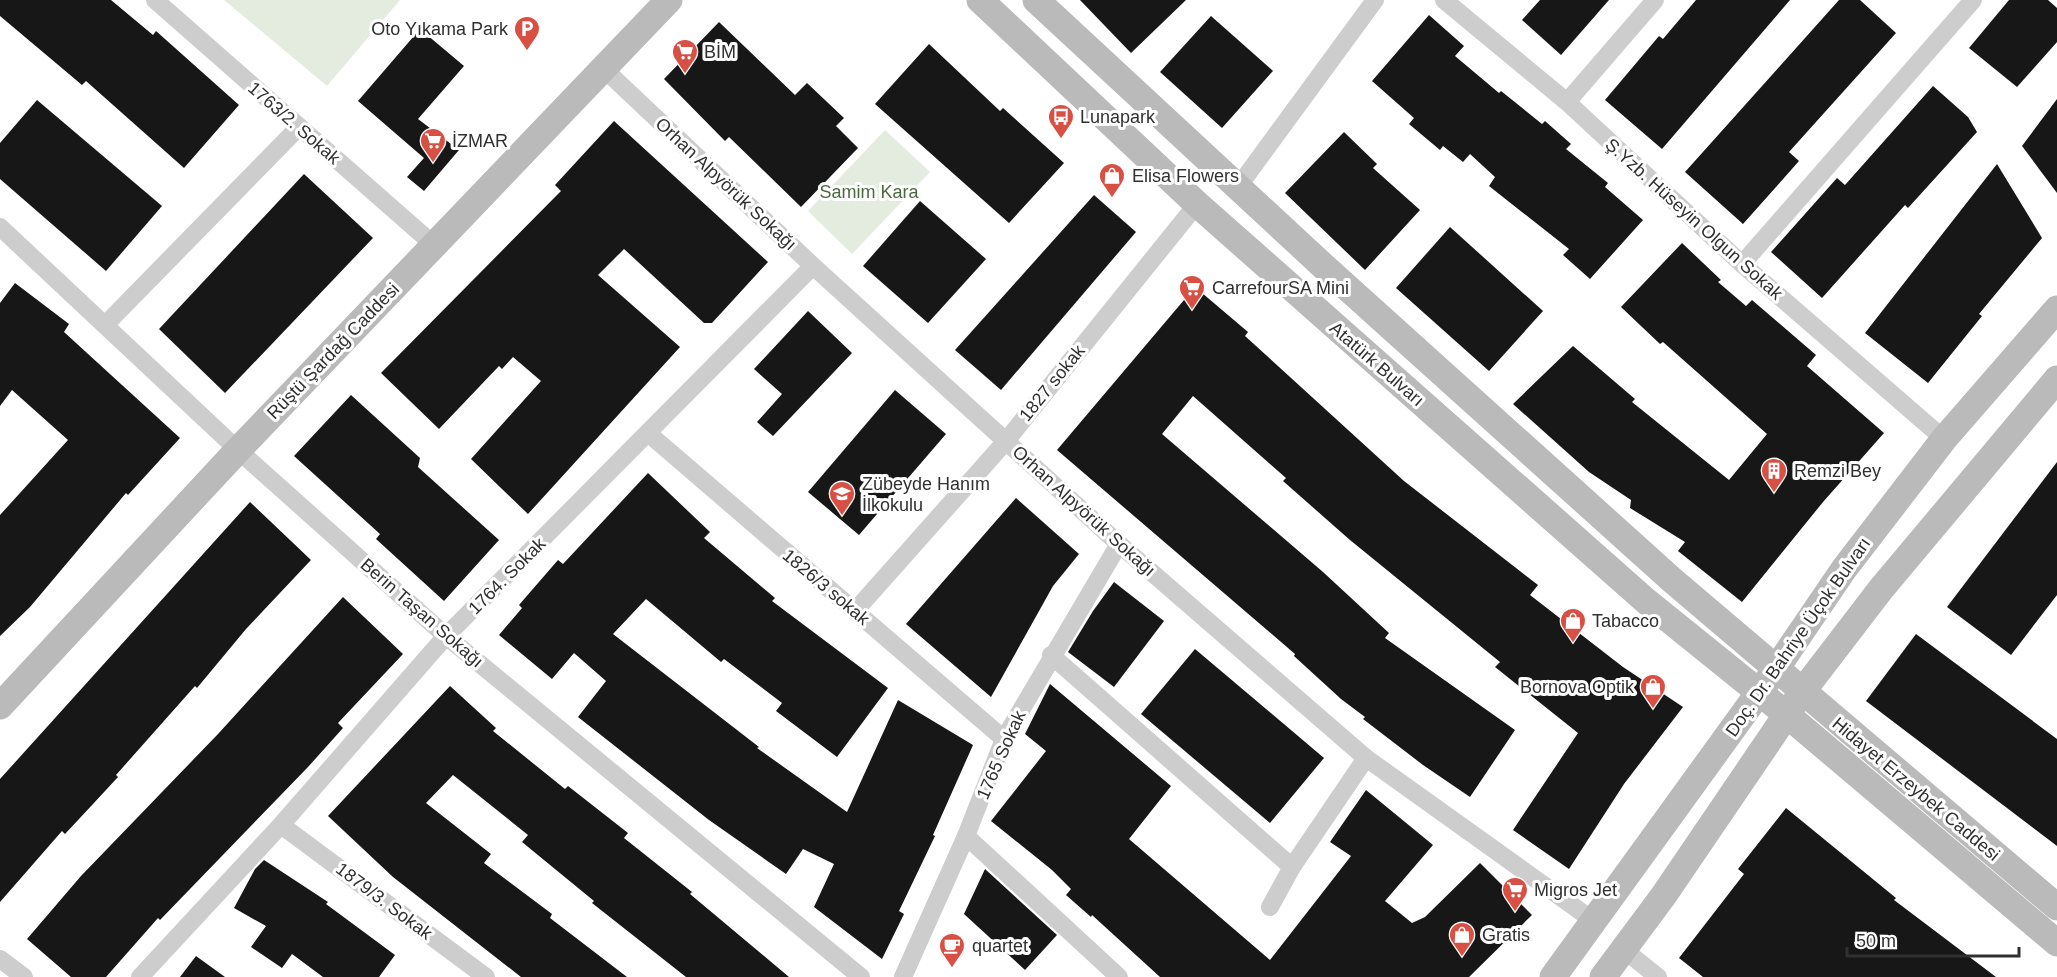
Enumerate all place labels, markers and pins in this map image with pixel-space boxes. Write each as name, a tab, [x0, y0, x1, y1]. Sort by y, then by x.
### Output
parking icon: Oto Yıkama Park	[512, 14, 542, 52]
place label: Oto Yıkama Park	[371, 19, 509, 39]
supermarket icon: BİM	[670, 37, 700, 75]
place label: BİM	[704, 42, 736, 62]
bus stop icon: Lunapark	[1046, 102, 1076, 140]
place label: Lunapark	[1080, 107, 1156, 127]
supermarket icon: İZMAR	[418, 126, 448, 164]
place label: İZMAR	[452, 131, 508, 151]
shop icon: Elisa Flowers	[1097, 161, 1127, 199]
place label: Elisa Flowers	[1132, 166, 1239, 186]
supermarket icon: CarrefourSA Mini	[1177, 273, 1207, 311]
place label: CarrefourSA Mini	[1212, 278, 1349, 298]
building icon: Remzi Bey	[1759, 456, 1789, 494]
place label: Remzi Bey	[1794, 461, 1881, 481]
place label: Zübeyde Hanım İlkokulu	[862, 474, 990, 515]
school or university icon: Zübeyde Hanım İlkokulu	[827, 479, 857, 517]
shop icon: Tabacco	[1558, 606, 1588, 644]
place label: Tabacco	[1592, 611, 1659, 631]
shop icon: Bornova Optik	[1638, 672, 1668, 710]
place label: Bornova Optik	[1520, 677, 1635, 697]
supermarket icon: Migros Jet	[1500, 875, 1530, 913]
place label: Migros Jet	[1534, 880, 1617, 900]
shop icon: Gratis	[1447, 920, 1477, 958]
place label: Gratis	[1482, 925, 1530, 945]
cafe icon: quartet	[937, 931, 967, 969]
place label: quartet	[972, 936, 1028, 956]

